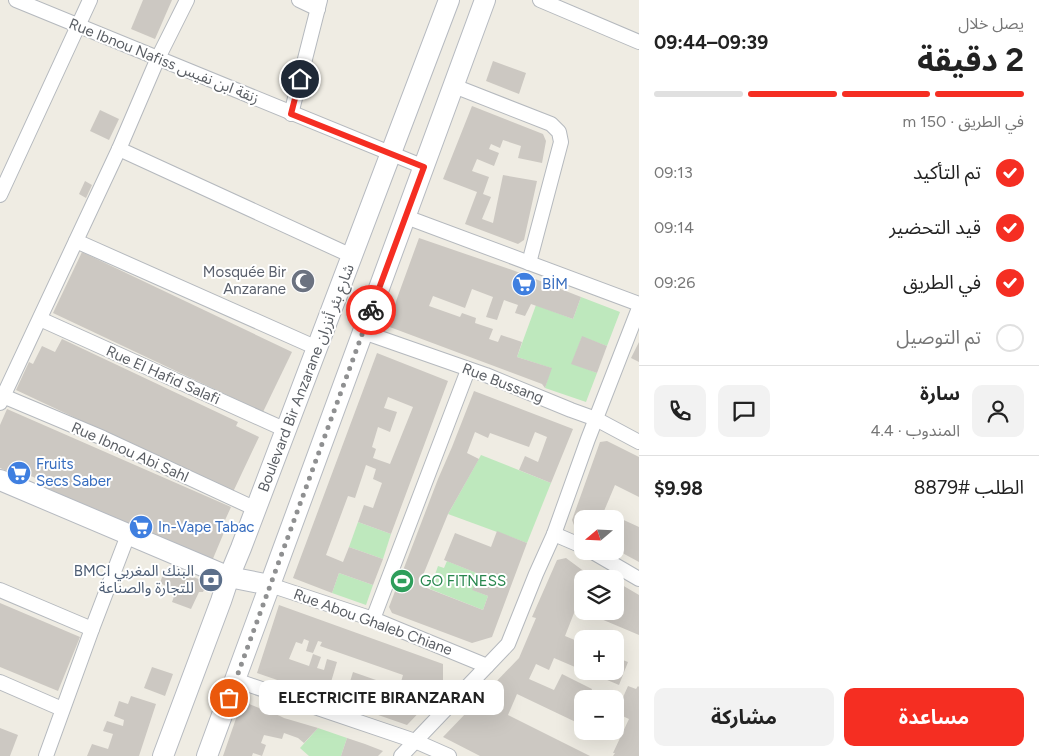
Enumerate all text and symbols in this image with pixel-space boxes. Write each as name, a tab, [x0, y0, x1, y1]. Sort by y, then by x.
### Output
text: يصل خلال	[958, 14, 1024, 33]
street label: Rue Ibnou Nafiss زنقة ابن نفيس	[66, 15, 262, 107]
text: 09:39–09:44	[654, 31, 768, 54]
text: 2 دقيقة	[917, 41, 1024, 79]
pin	[279, 58, 321, 100]
icon: home	[286, 65, 314, 93]
text: في الطريق · 150 m	[903, 112, 1024, 131]
icon: check	[996, 159, 1024, 187]
text: تم التأكيد	[913, 161, 981, 184]
text: 09:13	[654, 163, 693, 182]
icon: check	[996, 214, 1024, 242]
text: قيد التحضير	[889, 216, 981, 239]
text: 09:14	[654, 218, 694, 237]
street label: Boulevard Bir Anzarane شارع بئر أنزران	[254, 261, 361, 496]
place label: Mosquée Bir Anzarane	[203, 263, 286, 298]
mosque icon: Mosquée Bir Anzarane	[290, 268, 316, 294]
icon: check	[996, 269, 1024, 297]
supermarket icon: BİM	[511, 271, 537, 297]
text: في الطريق	[903, 271, 981, 294]
text: 09:26	[654, 273, 695, 292]
place label: BİM	[542, 275, 568, 293]
courier	[346, 285, 396, 335]
icon: bike	[357, 296, 385, 324]
text: تم التوصيل	[896, 326, 981, 349]
street label: Rue El Hafid Salafi	[103, 342, 223, 408]
street label: Rue Bussang	[460, 359, 546, 407]
text: سارة	[920, 382, 960, 405]
button: phone	[654, 385, 706, 437]
button: chat	[718, 385, 770, 437]
button: person	[972, 385, 1024, 437]
street label: Rue Ibnou Abi Sahl	[69, 418, 191, 486]
text: المندوب · 4.4	[871, 421, 960, 440]
place label: Fruits Secs Saber	[36, 455, 111, 490]
supermarket icon: Fruits Secs Saber	[6, 460, 32, 486]
text: الطلب #8879	[914, 476, 1024, 499]
text: $9.98	[654, 477, 703, 500]
north arrow	[574, 510, 624, 560]
map controls	[574, 510, 624, 740]
supermarket icon: In-Vape Tabac	[128, 514, 154, 540]
place label: In-Vape Tabac	[158, 518, 254, 536]
place label: BMCI البنك المغربي للتجارة والصناعة	[74, 562, 194, 597]
bank icon: BMCI البنك المغربي للتجارة والصناعة	[198, 567, 224, 593]
sports icon: GO FITNESS	[389, 568, 415, 594]
button: layers	[574, 570, 624, 620]
place label: GO FITNESS	[420, 572, 506, 590]
street label: Rue Abou Ghaleb Chiane	[291, 585, 455, 659]
button: +	[574, 630, 624, 680]
pin	[208, 677, 250, 719]
callout: ELECTRICITE BIRANZARAN	[259, 680, 504, 716]
icon: bag	[215, 684, 243, 712]
text: ELECTRICITE BIRANZARAN	[278, 688, 485, 707]
button: مشاركة	[654, 688, 834, 746]
button: مساعدة	[844, 688, 1024, 746]
button: −	[574, 690, 624, 740]

